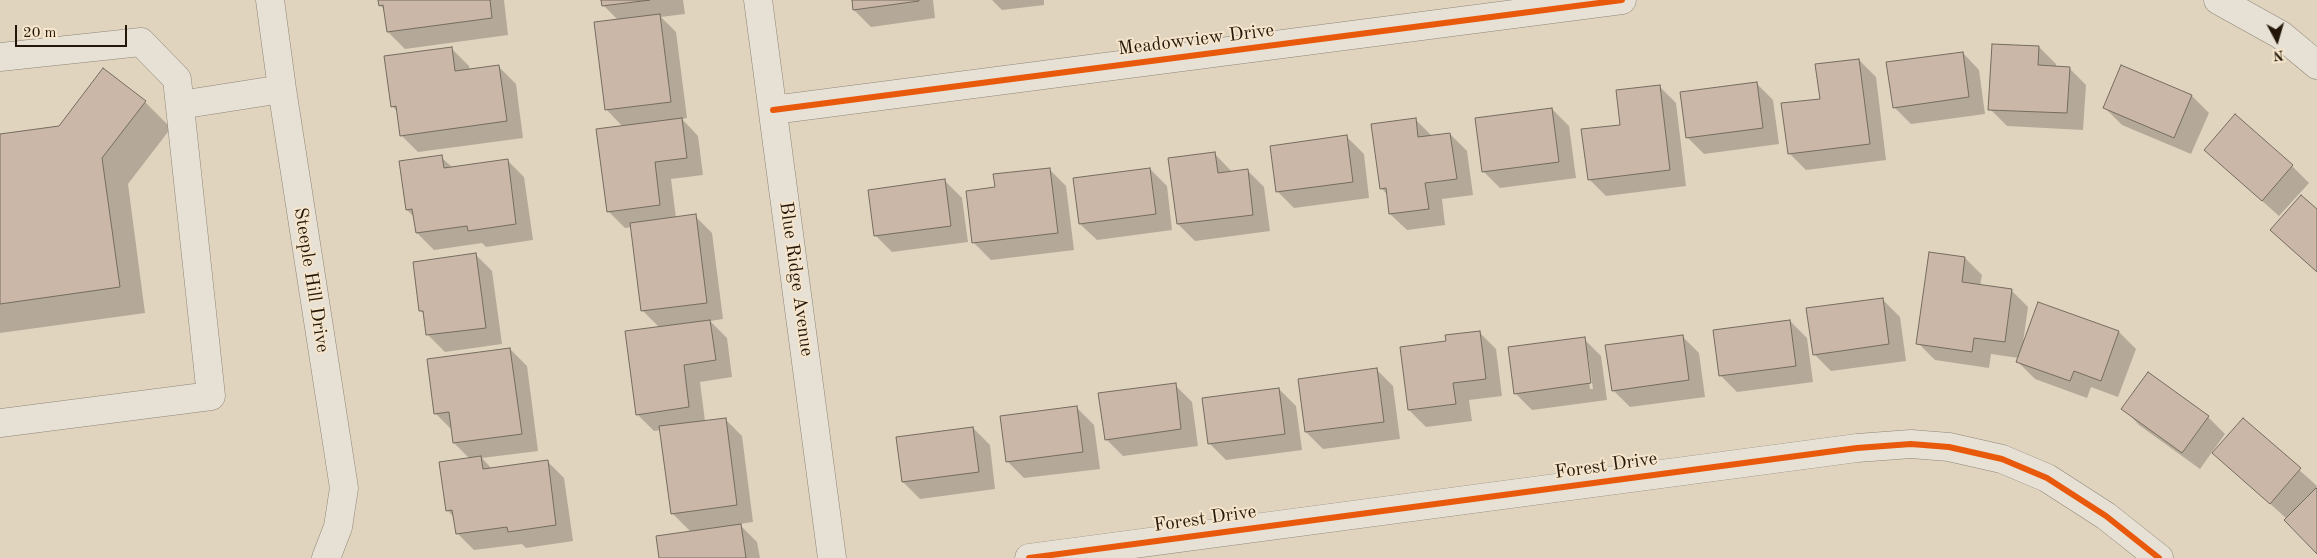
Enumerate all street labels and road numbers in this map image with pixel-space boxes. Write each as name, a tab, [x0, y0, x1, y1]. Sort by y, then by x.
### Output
street label: Meadowview Drive	[1116, 19, 1276, 61]
street label: Blue Ridge Avenue	[774, 200, 818, 358]
street label: Steeple Hill Drive	[288, 206, 334, 354]
street label: Forest Drive	[1553, 448, 1659, 484]
street label: Forest Drive	[1152, 501, 1258, 537]

